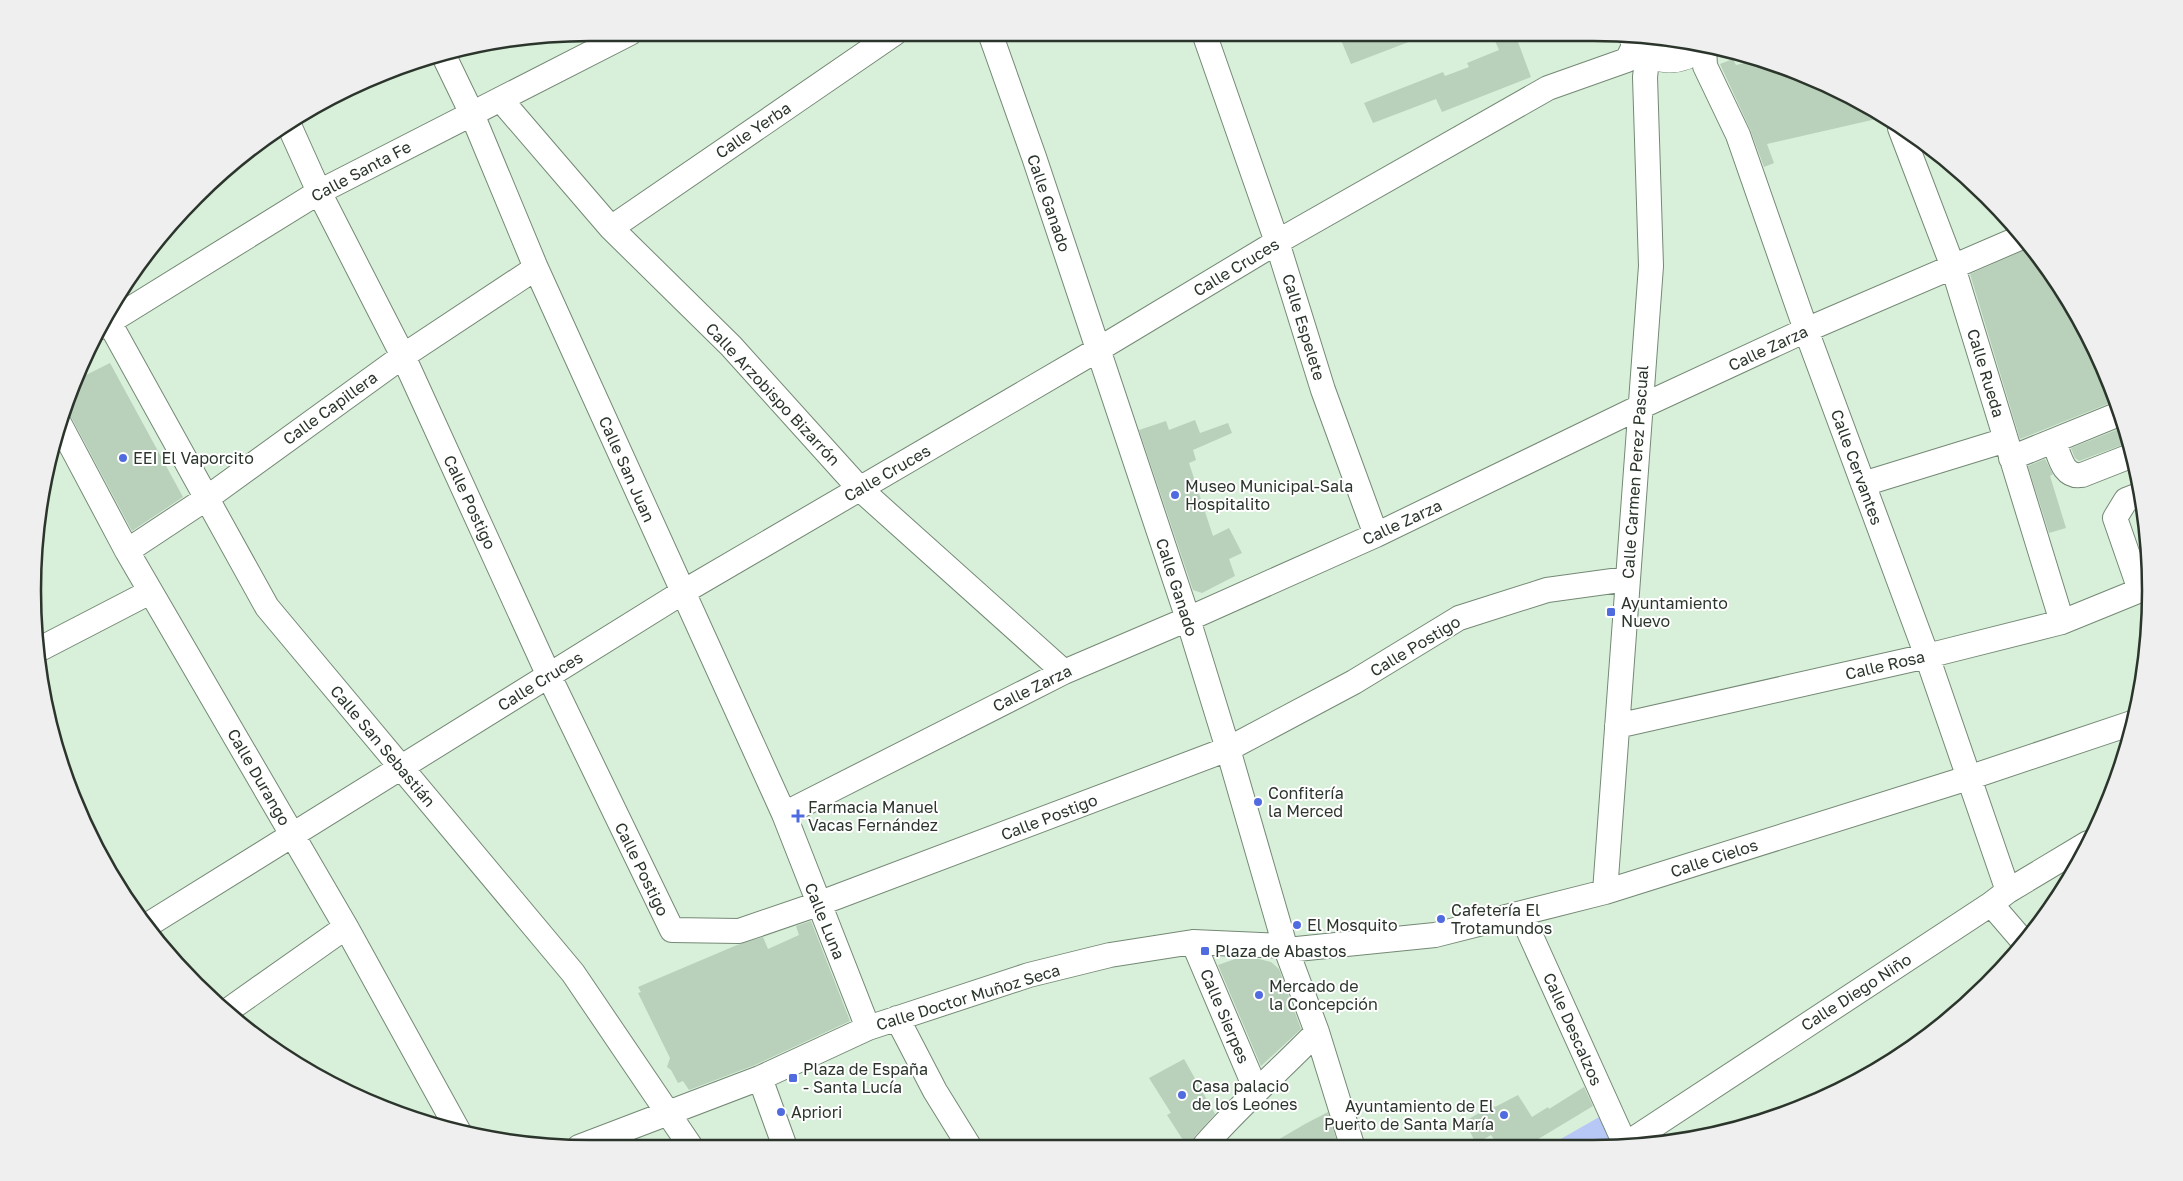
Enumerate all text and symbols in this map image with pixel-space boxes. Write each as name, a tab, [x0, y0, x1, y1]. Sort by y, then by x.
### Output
street label: Calle Yerba	[711, 97, 795, 163]
street label: Calle Santa Fe	[308, 136, 414, 206]
street label: Calle Ganado	[1023, 152, 1075, 254]
street label: Calle Cruces	[1189, 234, 1283, 300]
street label: Calle Espelete	[1278, 271, 1330, 383]
street label: Calle Arzobispo Bizarrón	[702, 318, 844, 470]
street label: Calle Zarza	[1725, 321, 1811, 375]
street label: Calle Rueda	[1963, 326, 2009, 420]
street label: Calle Carmen Perez Pascual	[1618, 364, 1652, 580]
street label: Calle Capillera	[279, 367, 381, 449]
street label: Calle Cervantes	[1827, 406, 1887, 528]
street label: Calle San Juan	[595, 413, 659, 525]
street label: Calle Cruces	[840, 440, 934, 506]
place label: EEI El Vaporcito	[133, 448, 254, 468]
marker: EEI El Vaporcito	[117, 452, 129, 464]
street label: Calle Postigo	[439, 452, 501, 552]
place label: Museo Municipal-Sala Hospitalito	[1185, 476, 1353, 514]
marker: Museo Municipal-Sala Hospitalito	[1169, 489, 1181, 501]
street label: Calle Zarza	[1359, 495, 1445, 549]
street label: Calle Ganado	[1152, 535, 1202, 639]
place label: Ayuntamiento Nuevo	[1621, 593, 1728, 631]
marker: Ayuntamiento Nuevo	[1605, 606, 1617, 618]
street label: Calle Postigo	[1366, 611, 1464, 681]
street label: Calle Rosa	[1843, 646, 1927, 684]
street label: Calle Cruces	[494, 647, 586, 715]
street label: Calle Zarza	[989, 660, 1075, 716]
street label: Calle San Sebastián	[326, 681, 440, 811]
street label: Calle Durango	[223, 725, 295, 829]
place label: Confitería la Merced	[1268, 783, 1344, 821]
street label: Calle Postigo	[998, 789, 1100, 845]
marker: Confitería la Merced	[1252, 796, 1264, 808]
place label: Farmacia Manuel Vacas Fernández	[808, 797, 938, 835]
marker: Farmacia Manuel Vacas Fernández	[792, 810, 804, 822]
street label: Calle Postigo	[611, 819, 673, 919]
street label: Calle Cielos	[1668, 834, 1760, 882]
street label: Calle Luna	[801, 880, 849, 962]
place label: Cafetería El Trotamundos	[1451, 900, 1552, 938]
marker: Cafetería El Trotamundos	[1435, 913, 1447, 925]
place label: El Mosquito	[1307, 915, 1398, 935]
marker: El Mosquito	[1291, 919, 1303, 931]
place label: Plaza de Abastos	[1215, 941, 1347, 961]
marker: Plaza de Abastos	[1199, 945, 1211, 957]
street label: Calle Diego Niño	[1797, 949, 1915, 1035]
street label: Calle Doctor Muñoz Seca	[874, 959, 1062, 1035]
street label: Calle Sierpes	[1196, 966, 1254, 1066]
street label: Calle Descalzos	[1539, 969, 1607, 1089]
place label: Mercado de la Concepción	[1269, 976, 1378, 1014]
marker: Mercado de la Concepción	[1253, 989, 1265, 1001]
place label: Plaza de España - Santa Lucía	[803, 1059, 928, 1097]
marker: Plaza de España - Santa Lucía	[787, 1072, 799, 1084]
place label: Casa palacio de los Leones	[1192, 1076, 1298, 1114]
marker: Casa palacio de los Leones	[1176, 1089, 1188, 1101]
place label: Ayuntamiento de El Puerto de Santa María	[1324, 1096, 1494, 1134]
place label: Apriori	[791, 1102, 842, 1122]
marker: Apriori	[775, 1106, 787, 1118]
marker: Ayuntamiento de El Puerto de Santa María	[1498, 1109, 1510, 1121]

